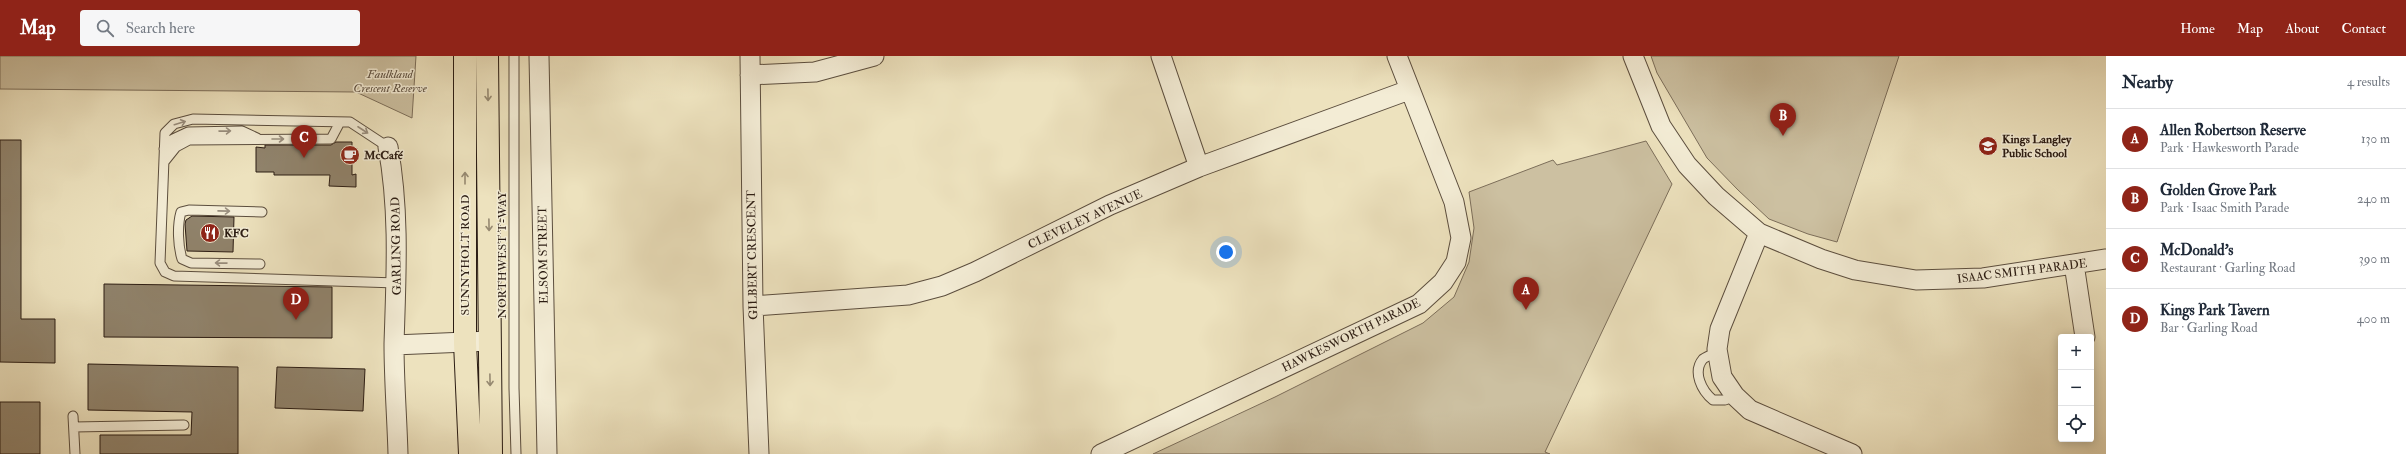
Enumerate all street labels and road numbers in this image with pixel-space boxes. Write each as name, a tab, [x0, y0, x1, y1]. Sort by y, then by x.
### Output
street label: CLEVELEY AVENUE	[1026, 186, 1145, 253]
street label: GILBERT CRESCENT	[744, 190, 761, 320]
street label: NORTHWEST T-WAY	[495, 191, 510, 319]
street label: SUNNYHOLT ROAD	[458, 194, 473, 315]
street label: GARLING ROAD	[388, 196, 405, 295]
street label: ELSOM STREET	[535, 206, 552, 304]
street label: ISAAC SMITH PARADE	[1956, 256, 2088, 287]
street label: HAWKESWORTH PARADE	[1279, 295, 1423, 376]

